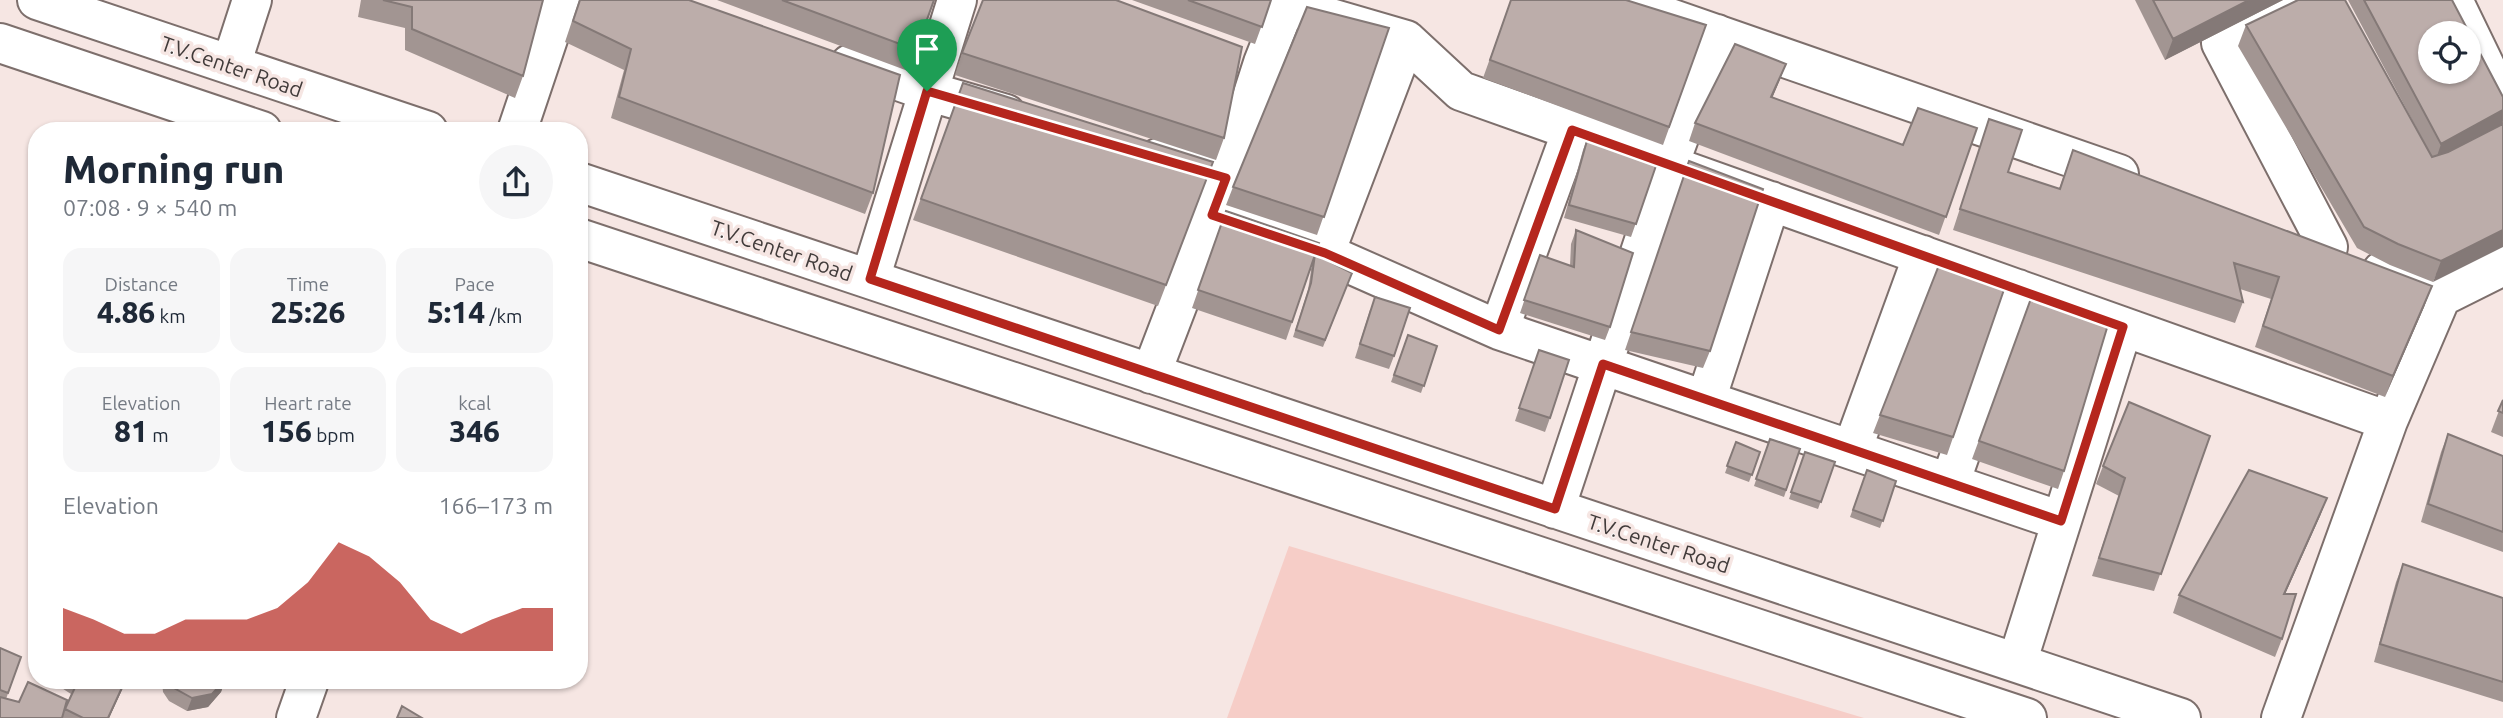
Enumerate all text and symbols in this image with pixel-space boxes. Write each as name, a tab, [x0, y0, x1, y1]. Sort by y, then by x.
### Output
pin	[897, 19, 957, 91]
map controls	[2418, 21, 2481, 84]
button: locate	[2418, 21, 2481, 84]
icon: arrive	[908, 30, 946, 68]
street label: T.V.Center Road	[158, 31, 306, 101]
button: share	[479, 145, 553, 219]
text: Morning run	[63, 148, 284, 190]
text: 07:08 · 9 × 540 m	[63, 195, 237, 220]
street label: T.V.Center Road	[708, 215, 856, 285]
text: Distance	[105, 273, 178, 295]
text: Time	[287, 273, 329, 295]
text: Pace	[455, 273, 495, 295]
text: 4.86	[97, 295, 155, 329]
text: 25:26	[270, 295, 346, 329]
text: 5:14	[427, 295, 485, 329]
text: km	[155, 305, 186, 327]
text: /km	[485, 305, 522, 327]
text: Elevation	[102, 392, 181, 414]
text: Heart rate	[264, 392, 352, 414]
text: kcal	[458, 392, 491, 414]
text: 81	[114, 414, 148, 448]
text: 156	[261, 414, 312, 448]
text: 346	[449, 414, 500, 448]
text: m	[148, 424, 169, 446]
text: bpm	[312, 424, 355, 446]
text: Elevation	[63, 493, 159, 518]
text: 166–173 m	[439, 493, 553, 518]
street label: T.V.Center Road	[1585, 509, 1733, 577]

